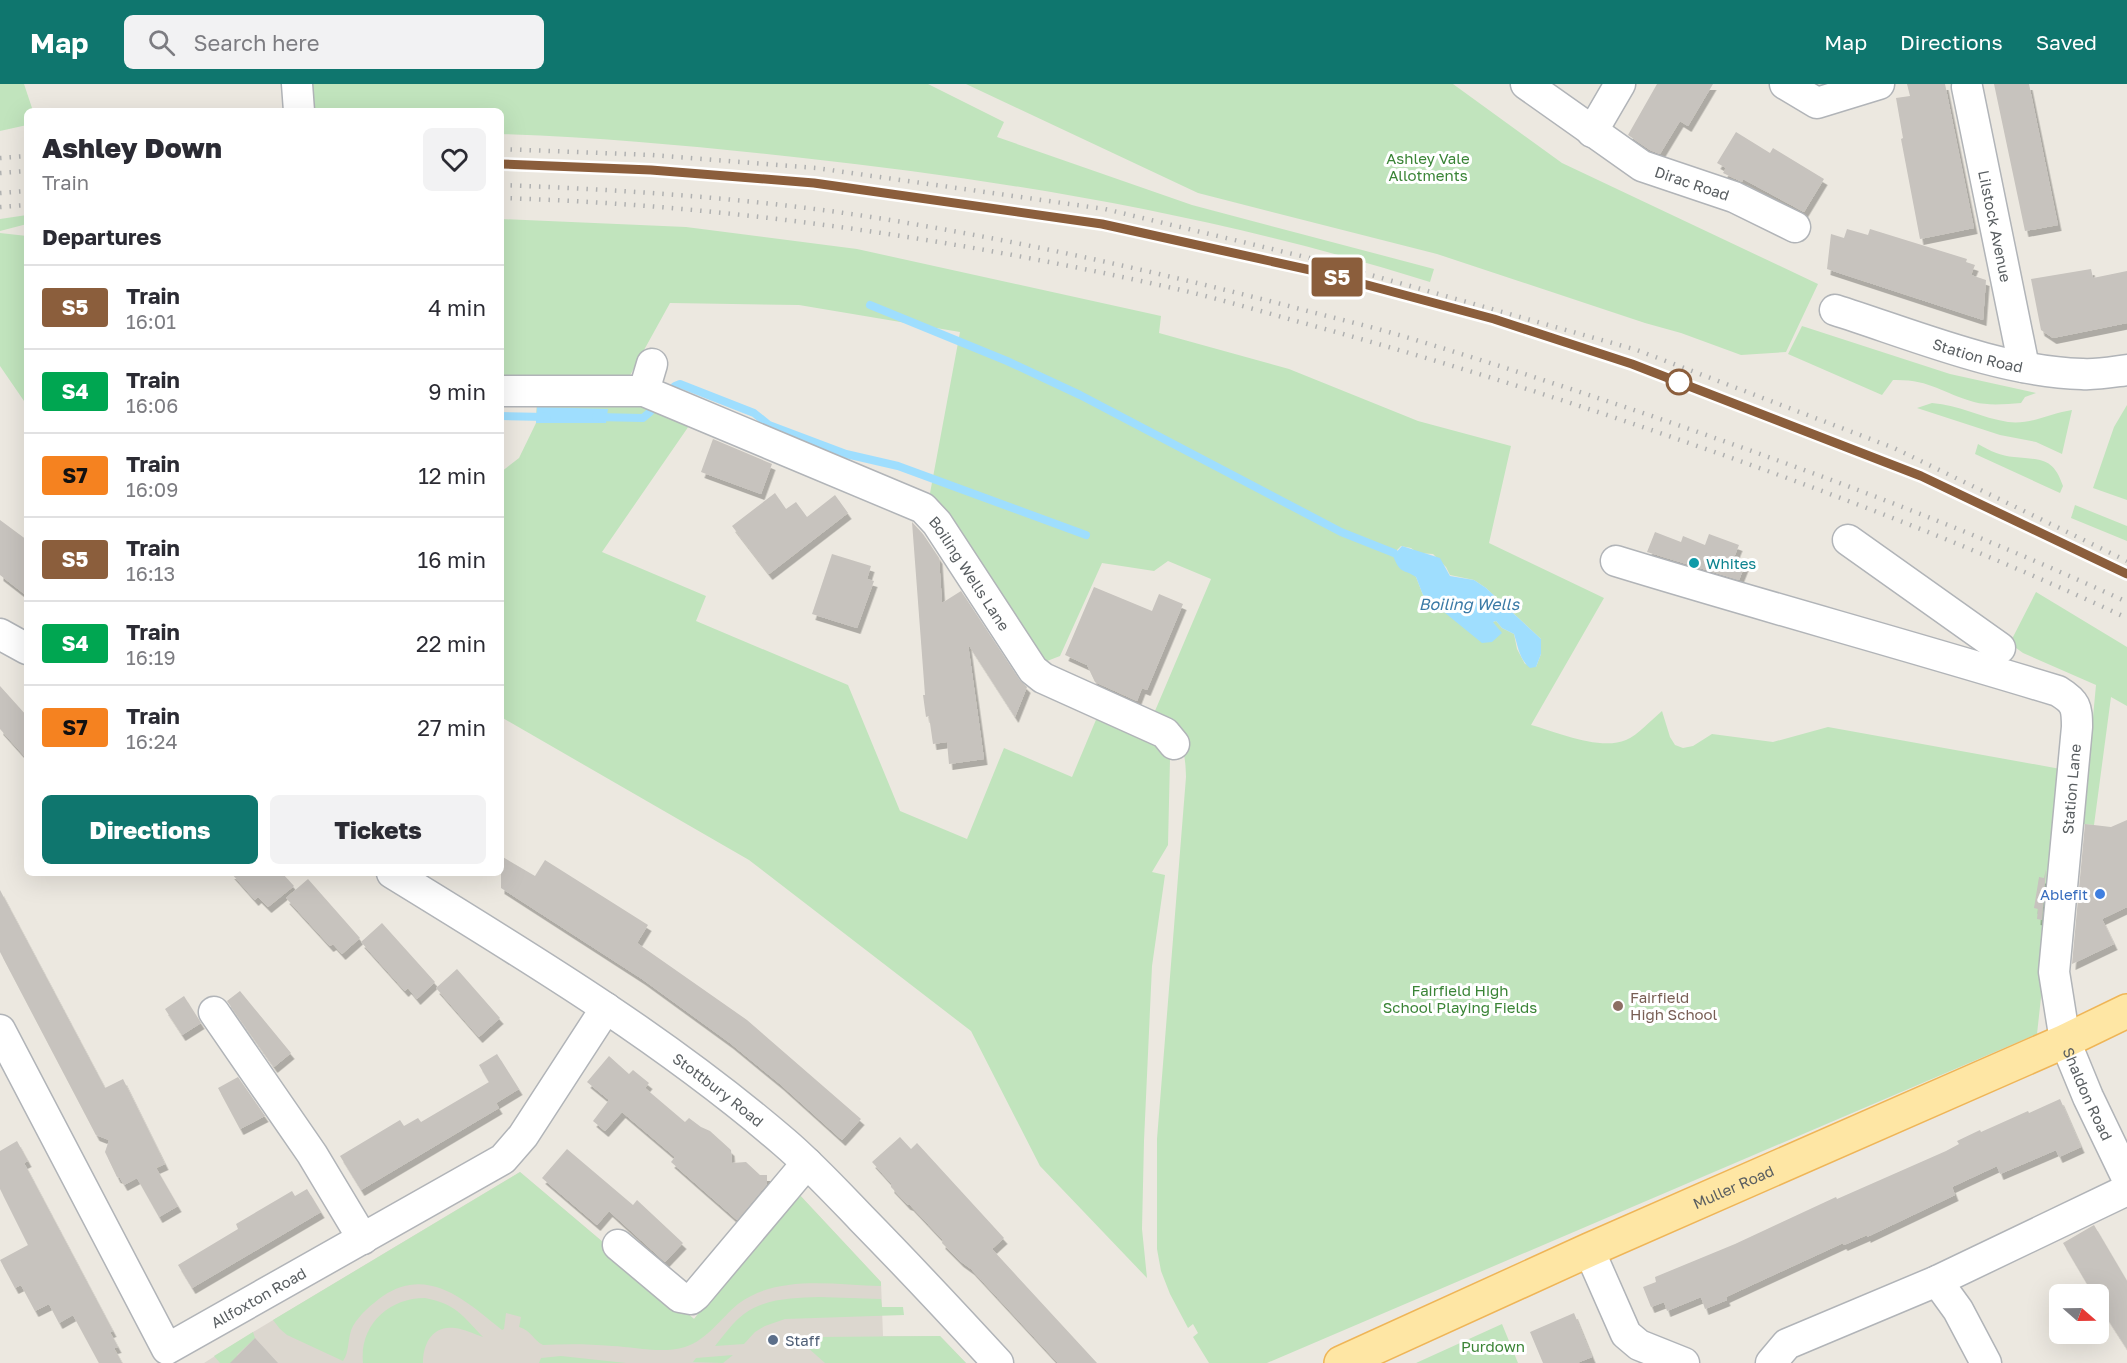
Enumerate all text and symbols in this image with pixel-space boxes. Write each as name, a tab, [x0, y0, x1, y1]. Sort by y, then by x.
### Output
search box	[124, 15, 544, 69]
text: Map	[30, 26, 88, 59]
icon: search	[145, 26, 178, 59]
text: Search here	[193, 29, 319, 56]
text: Map	[1824, 29, 1867, 55]
text: Directions	[1900, 29, 2003, 55]
text: Saved	[2036, 29, 2097, 55]
button: heart	[423, 128, 486, 191]
text: Ashley Down	[42, 131, 222, 164]
park label: Ashley Vale Allotments	[1386, 149, 1470, 184]
street label: Dirac Road	[1653, 162, 1732, 204]
street label: Lilstock Avenue	[1975, 169, 2016, 284]
text: Train	[42, 170, 89, 194]
text: Departures	[42, 223, 161, 250]
line badge: S5	[1310, 258, 1364, 296]
text: S5	[1324, 264, 1350, 290]
text: Train	[126, 282, 180, 309]
text: S5	[62, 294, 88, 320]
text: 4 min	[428, 294, 486, 321]
text: 16:01	[126, 309, 176, 333]
street label: Station Road	[1931, 334, 2024, 376]
text: Train	[126, 366, 180, 393]
unlabelled marker	[1666, 369, 1692, 395]
text: S4	[61, 378, 89, 404]
text: 9 min	[428, 378, 486, 405]
text: 16:06	[126, 393, 178, 417]
text: Train	[126, 450, 180, 477]
text: S7	[62, 462, 88, 488]
text: 12 min	[418, 462, 486, 489]
text: 16:09	[126, 477, 178, 501]
street label: Boiling Wells Lane	[926, 512, 1014, 634]
text: Train	[126, 534, 180, 561]
text: S5	[62, 546, 88, 572]
text: 16 min	[418, 546, 486, 573]
place label: Whites	[1706, 554, 1756, 572]
marker: Whites	[1687, 556, 1701, 570]
text: 16:13	[126, 561, 175, 585]
water label: Boiling Wells	[1419, 594, 1521, 614]
text: Train	[126, 618, 180, 645]
text: S4	[61, 630, 89, 656]
text: 22 min	[416, 630, 486, 657]
text: 16:19	[126, 645, 176, 669]
text: Train	[126, 702, 180, 729]
text: S7	[62, 714, 88, 740]
text: 27 min	[417, 714, 486, 741]
text: 16:24	[126, 729, 178, 753]
street label: Station Lane	[2058, 743, 2084, 835]
button: Directions	[42, 795, 258, 864]
button: Tickets	[270, 795, 486, 864]
place label: Ablefit	[2040, 885, 2088, 903]
marker: Ablefit	[2093, 887, 2107, 901]
park label: Fairfield High School Playing Fields	[1383, 981, 1537, 1016]
place label: Fairfield High School	[1630, 988, 1718, 1023]
marker: Fairfield High School	[1611, 999, 1625, 1013]
street label: Shaldon Road	[2060, 1045, 2116, 1143]
street label: Stottbury Road	[670, 1049, 767, 1130]
street label: Muller Road	[1690, 1161, 1776, 1212]
street label: Allfoxton Road	[208, 1263, 309, 1331]
north arrow	[2049, 1284, 2109, 1344]
map controls	[2049, 1284, 2109, 1344]
place label: Staff	[785, 1331, 820, 1349]
marker: Staff	[766, 1333, 780, 1347]
park label: Purdown	[1461, 1337, 1525, 1355]

